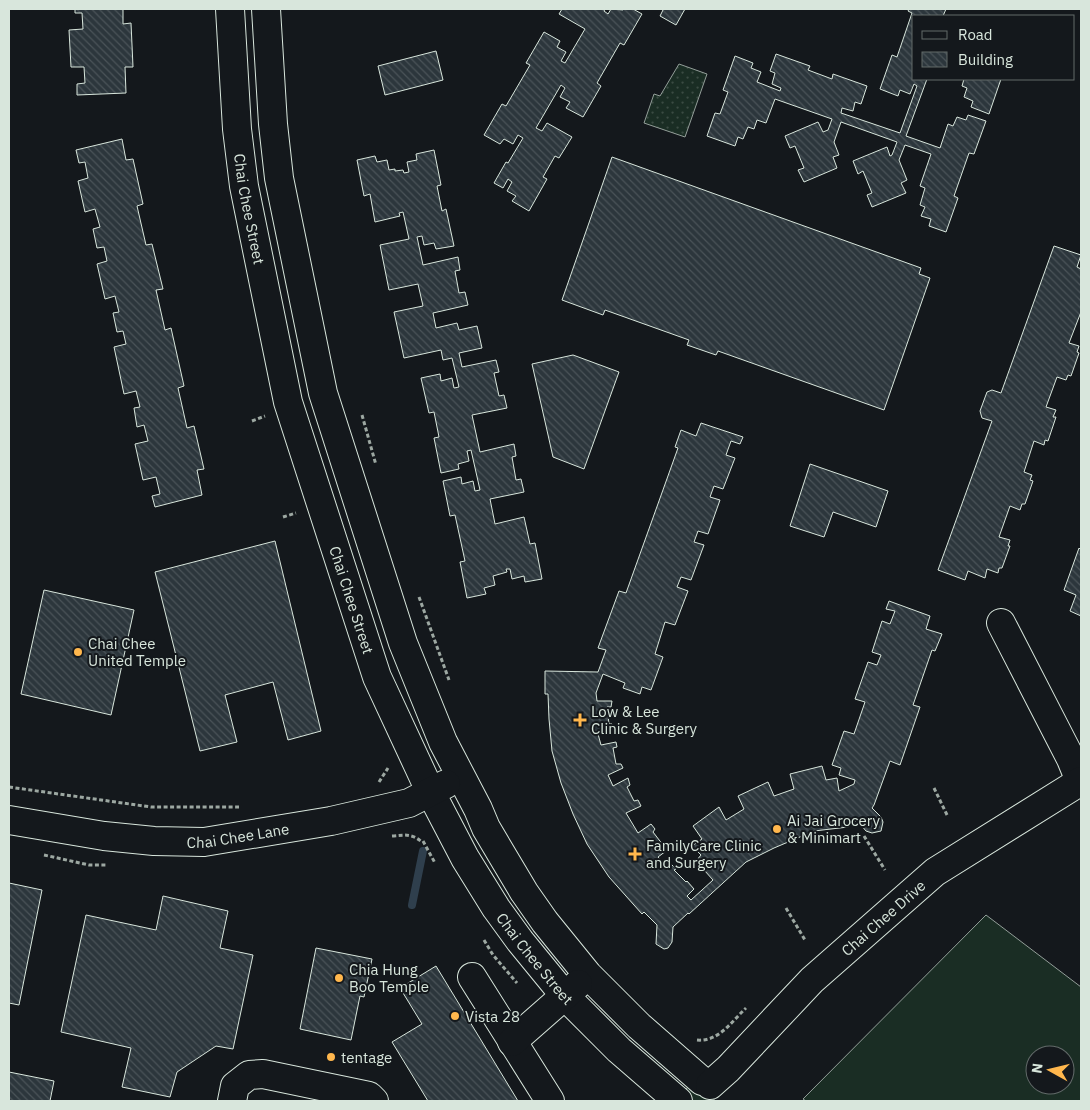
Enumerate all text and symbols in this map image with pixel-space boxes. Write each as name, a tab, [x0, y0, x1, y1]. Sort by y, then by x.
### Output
legend	[912, 15, 1075, 80]
text: Road	[958, 25, 993, 44]
text: Building	[958, 50, 1013, 69]
street label: Chai Chee Street	[231, 152, 269, 266]
street label: Chai Chee Street	[326, 543, 378, 656]
place label: Chai Chee United Temple	[88, 634, 186, 670]
marker: Chai Chee United Temple	[72, 646, 84, 658]
place label: Low & Lee Clinic & Surgery	[591, 702, 698, 738]
marker: Low & Lee Clinic & Surgery	[573, 713, 587, 727]
place label: Ai Jai Grocery & Minimart	[787, 811, 880, 847]
street label: Chai Chee Lane	[187, 819, 291, 852]
marker: Ai Jai Grocery & Minimart	[771, 823, 783, 835]
place label: FamilyCare Clinic and Surgery	[646, 836, 762, 872]
marker: FamilyCare Clinic and Surgery	[628, 847, 642, 861]
street label: Chai Chee Drive	[837, 876, 929, 960]
street label: Chai Chee Street	[493, 909, 577, 1008]
place label: Chia Hung Boo Temple	[349, 960, 429, 996]
marker: Chia Hung Boo Temple	[333, 972, 345, 984]
place label: Vista 28	[465, 1007, 520, 1026]
marker: Vista 28	[449, 1010, 461, 1022]
north arrow	[1025, 1045, 1075, 1095]
place label: tentage	[341, 1048, 392, 1067]
marker: tentage	[325, 1051, 337, 1063]
text: N	[1028, 1062, 1047, 1074]

